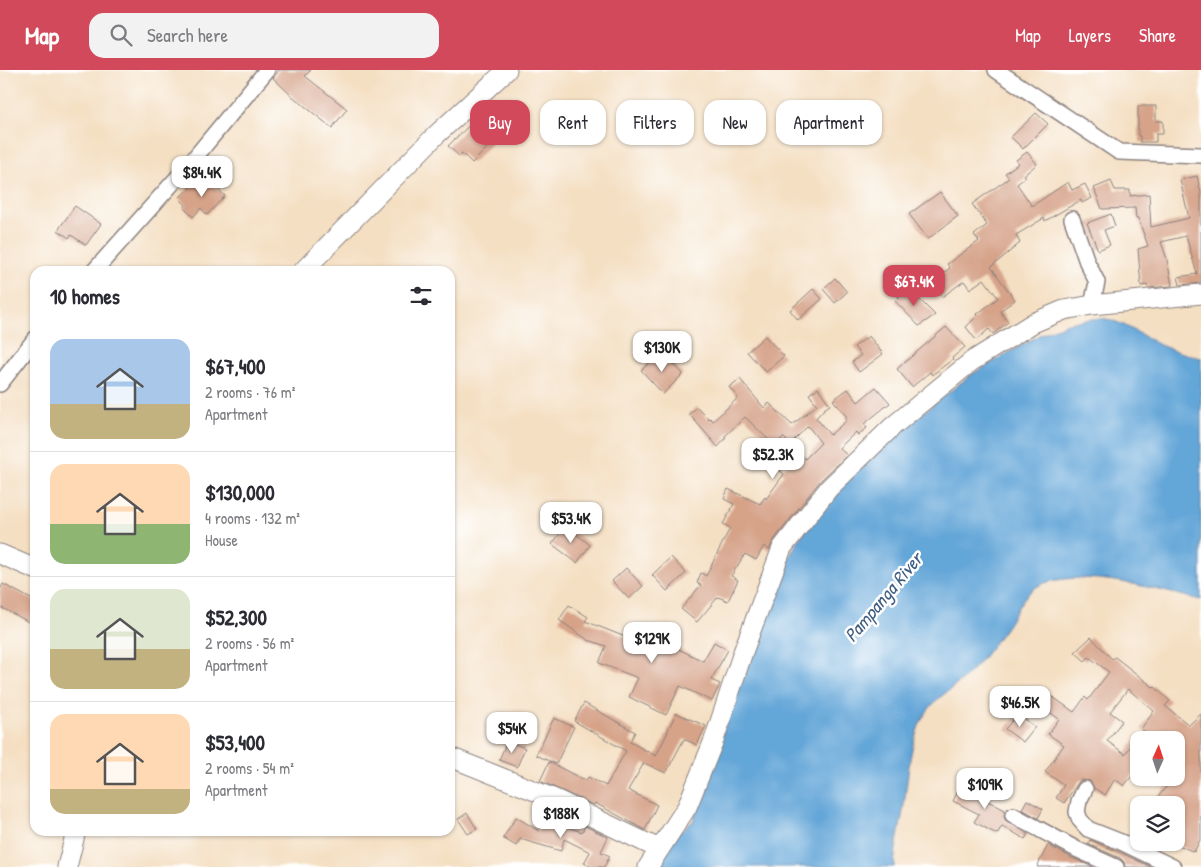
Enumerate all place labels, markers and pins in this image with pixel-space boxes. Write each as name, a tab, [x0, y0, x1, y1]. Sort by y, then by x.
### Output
pin: $84.4K	[161, 156, 243, 198]
pin: $67.4K	[873, 264, 955, 307]
pin: $130K	[627, 330, 697, 373]
pin: $52.3K	[732, 438, 814, 480]
pin: $53.4K	[530, 502, 612, 544]
pin: $129K	[617, 622, 687, 664]
pin: $46.5K	[979, 686, 1061, 728]
pin: $54K	[482, 712, 542, 754]
pin: $109K	[950, 768, 1020, 810]
pin: $188K	[526, 796, 596, 839]

